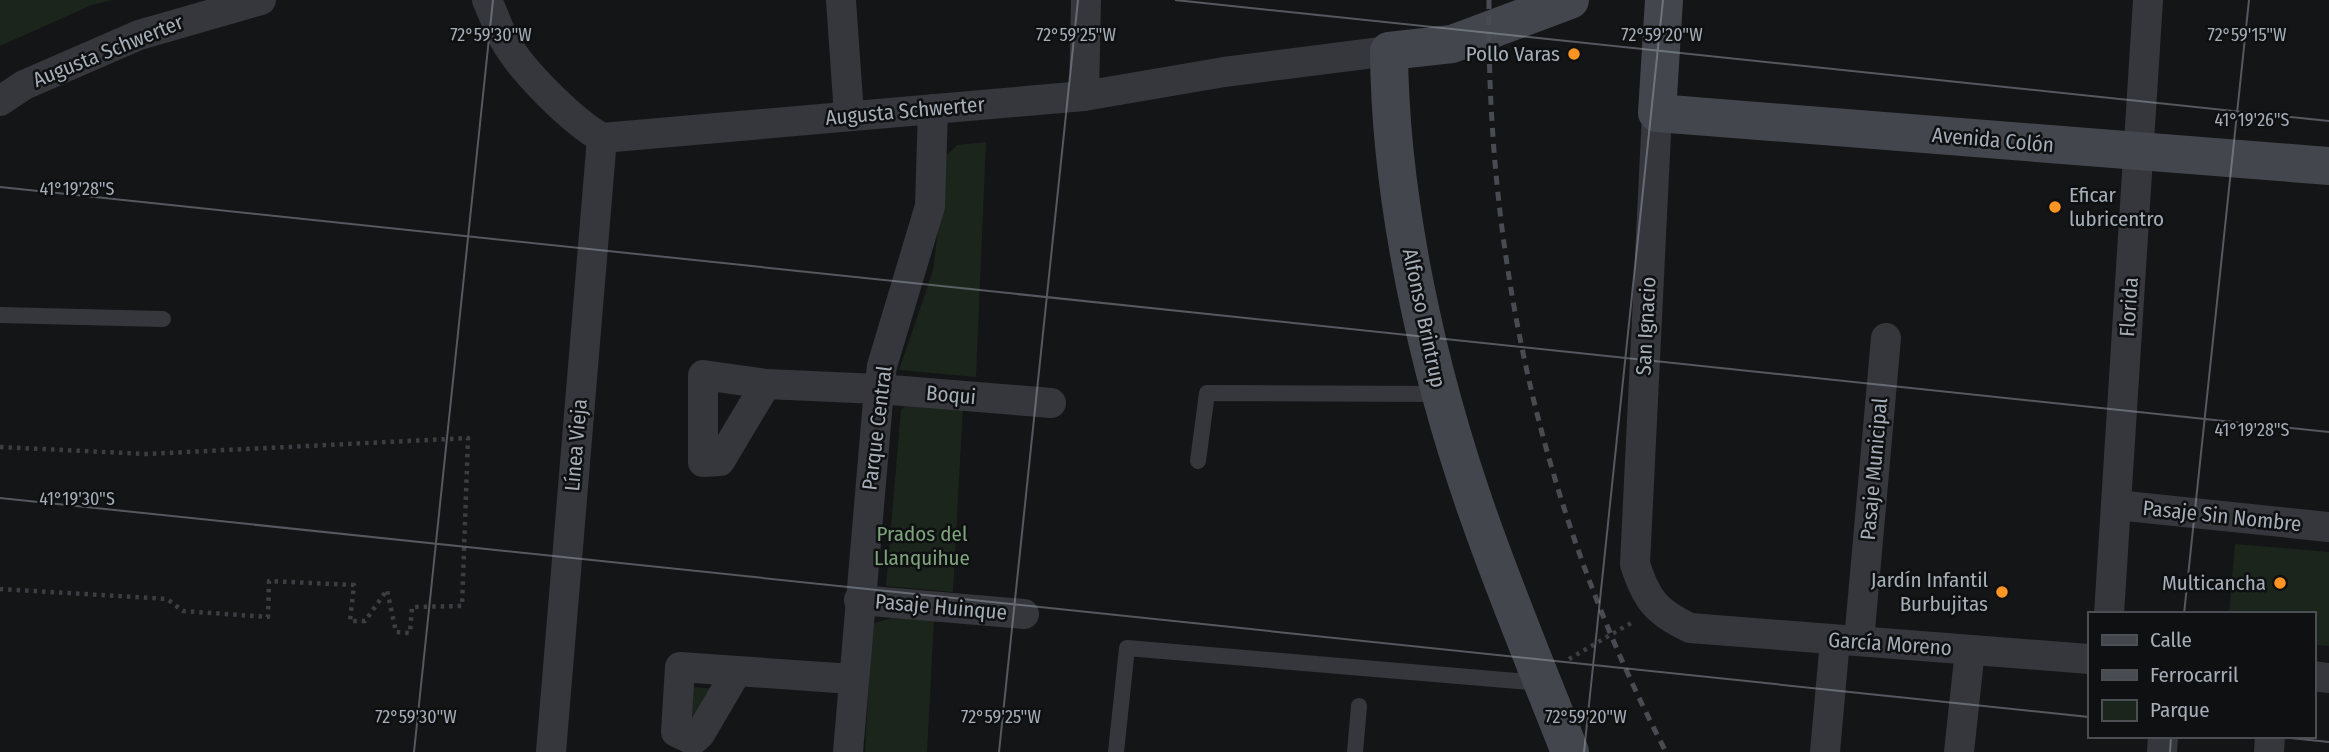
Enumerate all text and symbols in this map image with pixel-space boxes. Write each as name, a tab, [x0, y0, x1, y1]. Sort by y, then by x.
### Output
street label: Augusta Schwerter	[29, 9, 188, 93]
text: 72°59'30"W	[450, 24, 532, 46]
text: 72°59'25"W	[1036, 24, 1116, 46]
text: 72°59'20"W	[1621, 24, 1703, 46]
text: 72°59'15"W	[2208, 24, 2287, 46]
place label: Pollo Varas	[1466, 41, 1560, 67]
marker: Pollo Varas	[1566, 46, 1582, 62]
street label: Augusta Schwerter	[824, 91, 986, 131]
text: 41°19'26"S	[2215, 109, 2289, 131]
street label: Avenida Colón	[1931, 122, 2055, 158]
text: 41°19'28"S	[39, 178, 115, 200]
place label: Eficar lubricentro	[2069, 182, 2164, 232]
marker: Eficar lubricentro	[2047, 199, 2063, 215]
street label: Alfonso Brintrup	[1397, 246, 1451, 390]
street label: San Ignacio	[1630, 276, 1662, 376]
street label: Florida	[2114, 276, 2144, 338]
street label: Parque Central	[856, 364, 898, 492]
street label: Boqui	[925, 380, 977, 410]
street label: Pasaje Municipal	[1855, 396, 1893, 541]
street label: Línea Vieja	[559, 398, 593, 492]
text: 41°19'28"S	[2214, 419, 2290, 441]
text: 41°19'30"S	[39, 488, 115, 510]
street label: Pasaje Sin Nombre	[2141, 495, 2303, 537]
park label: Prados del Llanquihue	[874, 521, 970, 571]
place label: Jardín Infantil Burbujitas	[1871, 567, 1988, 617]
place label: Multicancha	[2162, 570, 2266, 596]
marker: Multicancha	[2272, 575, 2288, 591]
marker: Jardín Infantil Burbujitas	[1994, 584, 2010, 600]
street label: Pasaje Huinque	[874, 588, 1008, 626]
legend	[2088, 612, 2315, 738]
street label: García Moreno	[1827, 627, 1953, 661]
text: Calle	[2150, 627, 2192, 653]
text: Ferrocarril	[2150, 662, 2239, 688]
text: Parque	[2150, 697, 2210, 723]
text: 72°59'30"W	[375, 706, 457, 728]
text: 72°59'25"W	[961, 706, 1041, 728]
text: 72°59'20"W	[1545, 706, 1627, 728]

